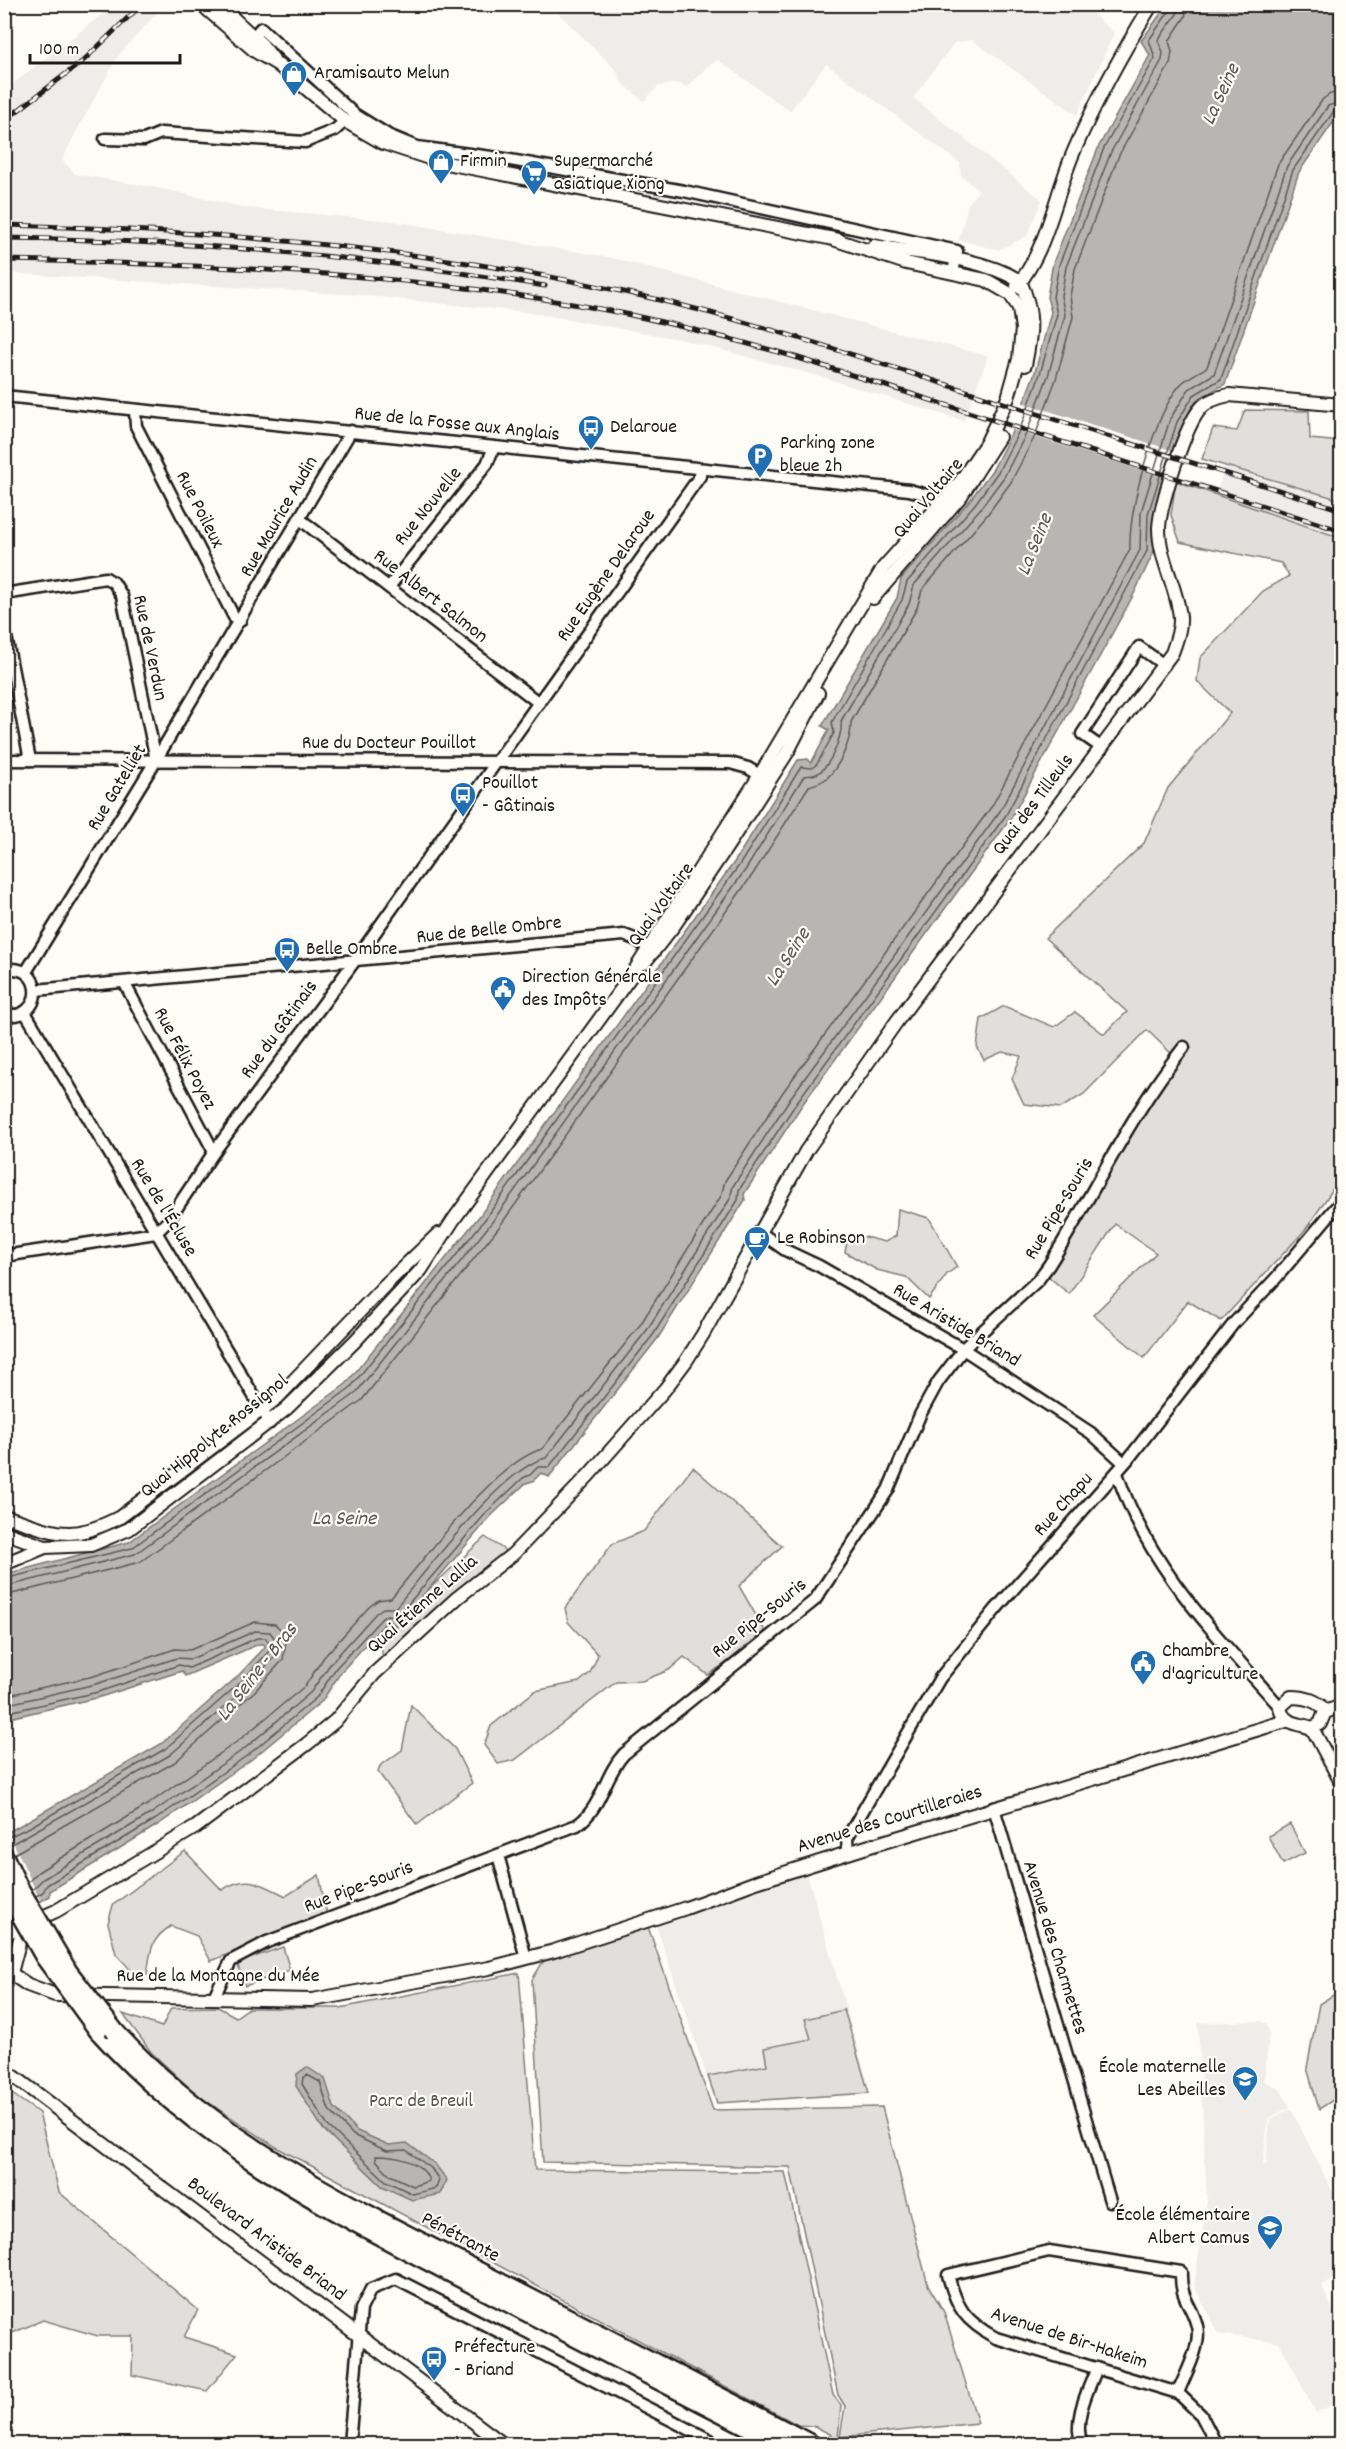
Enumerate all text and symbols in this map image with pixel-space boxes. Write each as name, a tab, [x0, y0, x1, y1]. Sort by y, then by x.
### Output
scale bar	[30, 27, 180, 65]
text: 100 m	[39, 38, 79, 63]
water label: La Seine	[1195, 58, 1250, 131]
shop icon: Aramisauto Melun	[279, 59, 309, 97]
place label: Aramisauto Melun	[314, 60, 450, 88]
shop icon: Firmin	[426, 147, 456, 185]
place label: Firmin	[460, 148, 507, 176]
place label: Supermarché asiatique Xiong	[554, 148, 664, 199]
supermarket icon: Supermarché asiatique Xiong	[519, 158, 549, 196]
street label: Rue de la Fosse aux Anglais	[353, 400, 561, 450]
bus stop icon: Delaroue	[576, 413, 606, 451]
place label: Delaroue	[610, 414, 677, 442]
place label: Parking zone bleue 2h	[780, 430, 875, 481]
parking icon: Parking zone bleue 2h	[745, 441, 775, 479]
street label: Rue Maurice Audin	[234, 451, 326, 583]
street label: Quai Voltaire	[887, 452, 971, 545]
street label: Rue Nouvelle	[388, 461, 470, 553]
street label: Rue Poileux	[168, 467, 231, 554]
street label: Rue Eugène Delaroue	[551, 504, 663, 648]
water label: La Seine	[1010, 508, 1063, 581]
street label: Rue Albert Salmon	[367, 543, 493, 651]
street label: Rue de Verdun	[124, 592, 174, 704]
street label: Rue du Docteur Pouillot	[302, 730, 476, 758]
street label: Rue Gatelliet	[81, 739, 155, 837]
street label: Quai des Tilleuls	[986, 748, 1082, 862]
place label: Pouillot - Gâtinais	[482, 770, 555, 821]
bus stop icon: Pouillot - Gâtinais	[448, 780, 478, 818]
street label: Quai Voltaire	[622, 857, 702, 953]
street label: Rue de Belle Ombre	[415, 909, 563, 953]
water label: La Seine	[759, 921, 820, 993]
bus stop icon: Belle Ombre	[272, 935, 302, 973]
place label: Belle Ombre	[306, 936, 397, 964]
place label: Direction Générale des Impôts	[522, 964, 661, 1015]
public building icon: Direction Générale des Impôts	[488, 974, 518, 1012]
street label: Rue du Gâtinais	[235, 975, 325, 1085]
street label: Rue Félix Poyez	[145, 1003, 223, 1115]
street label: Rue Pipe-Souris	[1018, 1152, 1102, 1266]
street label: Rue de l'Écluse	[122, 1153, 204, 1263]
cafe icon: Le Robinson	[742, 1224, 772, 1262]
place label: Le Robinson	[777, 1225, 865, 1253]
street label: Rue Aristide Briand	[887, 1277, 1025, 1375]
street label: Quai Hippolyte Rossignol	[135, 1368, 295, 1506]
street label: Rue Chapu	[1027, 1467, 1101, 1543]
water label: La Seine	[312, 1505, 378, 1535]
street label: Quai Étienne Lallia	[361, 1549, 485, 1661]
street label: Rue Pipe-Souris	[706, 1572, 814, 1666]
water label: La Seine - Bras	[210, 1616, 307, 1729]
place label: Chambre d'agriculture	[1162, 1638, 1258, 1689]
public building icon: Chambre d'agriculture	[1128, 1648, 1158, 1686]
street label: Avenue des Courtilleraies	[794, 1778, 986, 1862]
street label: Rue Pipe-Souris	[300, 1854, 418, 1922]
street label: Avenue des Charmettes	[1014, 1857, 1094, 2039]
street label: Rue de la Montagne du Mée	[117, 1963, 320, 1991]
place label: École maternelle Les Abeilles	[1099, 2054, 1226, 2105]
school or university icon: École maternelle Les Abeilles	[1230, 2064, 1260, 2102]
park label: Parc de Breuil	[369, 2088, 473, 2116]
street label: Boulevard Aristide Briand	[181, 2171, 351, 2309]
place label: École élémentaire Albert Camus	[1115, 2202, 1250, 2253]
street label: Pénétrante	[416, 2206, 504, 2270]
school or university icon: École élémentaire Albert Camus	[1255, 2213, 1285, 2251]
street label: Avenue de Bir-Hakeim	[987, 2300, 1151, 2378]
place label: Préfecture - Briand	[454, 2334, 535, 2385]
bus stop icon: Préfecture - Briand	[419, 2344, 449, 2382]

